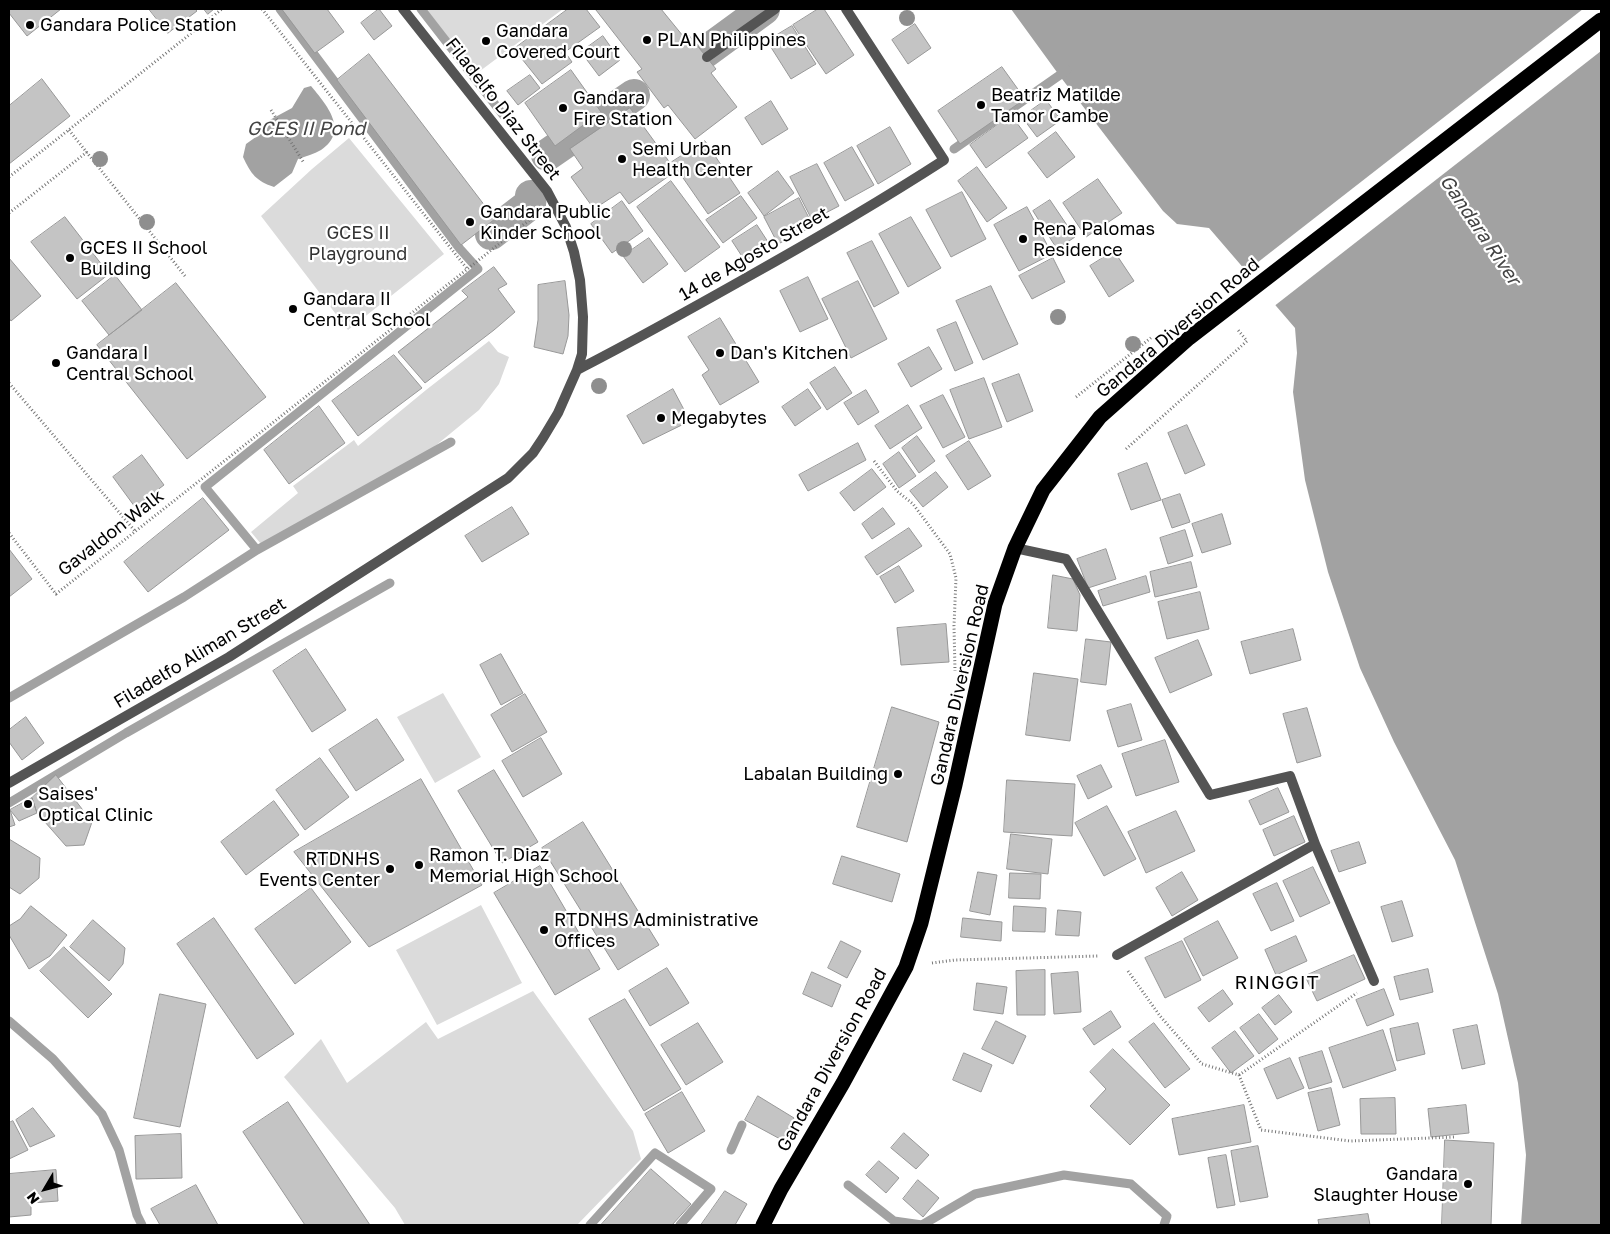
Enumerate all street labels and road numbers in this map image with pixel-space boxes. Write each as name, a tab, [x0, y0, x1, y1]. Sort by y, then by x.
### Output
street label: Filadelfo Diaz Street	[441, 34, 565, 184]
street label: 14 de Agosto Street	[675, 202, 833, 306]
street label: Gandara Diversion Road	[1092, 253, 1264, 403]
street label: Gavaldon Walk	[54, 485, 168, 581]
street label: Gandara Diversion Road	[926, 582, 994, 788]
street label: Filadelfo Aliman Street	[110, 593, 290, 713]
street label: Gandara Diversion Road	[773, 965, 891, 1155]

